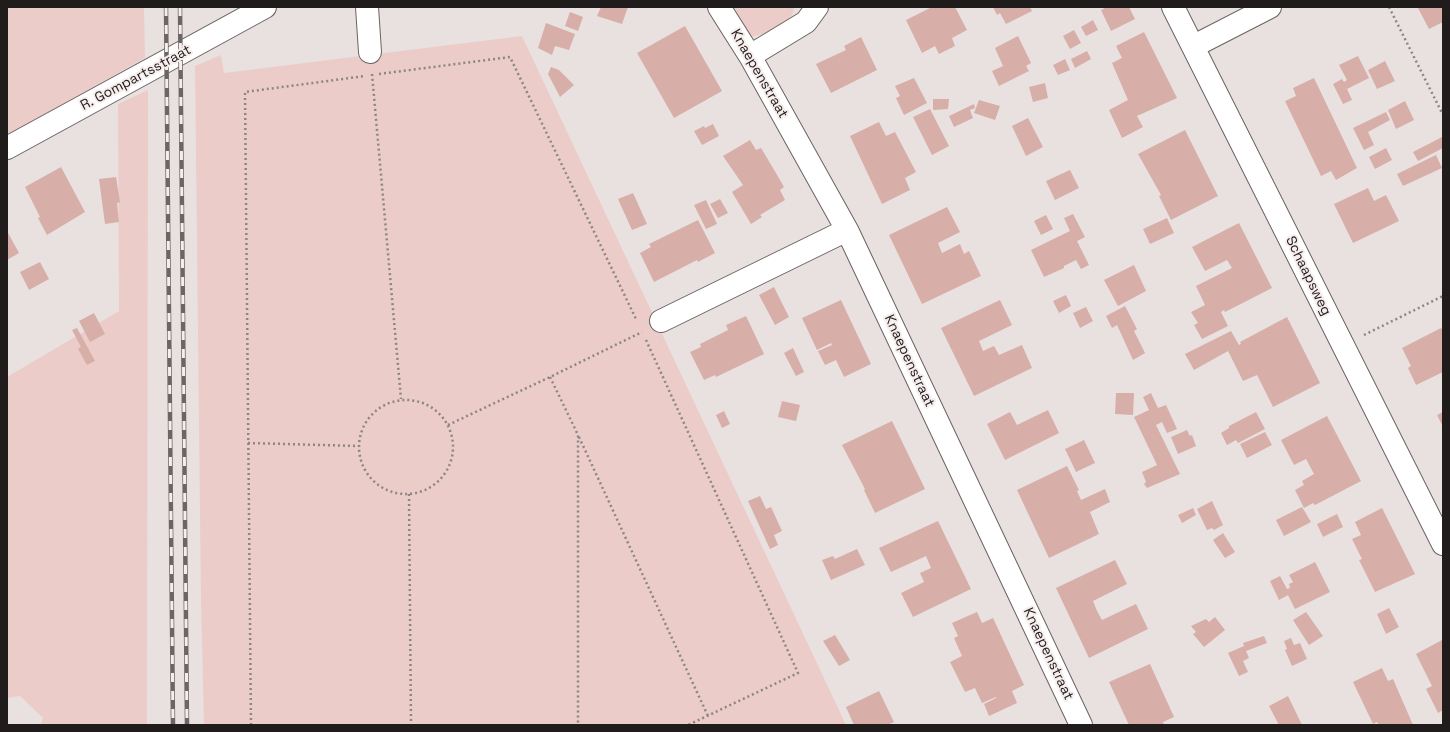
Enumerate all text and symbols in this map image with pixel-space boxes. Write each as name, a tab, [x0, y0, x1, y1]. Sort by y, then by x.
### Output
street label: Knaepenstraat	[727, 27, 791, 121]
street label: R. Gompartsstraat	[78, 42, 194, 114]
street label: Schaapsweg	[1282, 234, 1334, 318]
street label: Knaepenstraat	[880, 312, 938, 410]
street label: Knaepenstraat	[1019, 605, 1077, 703]

